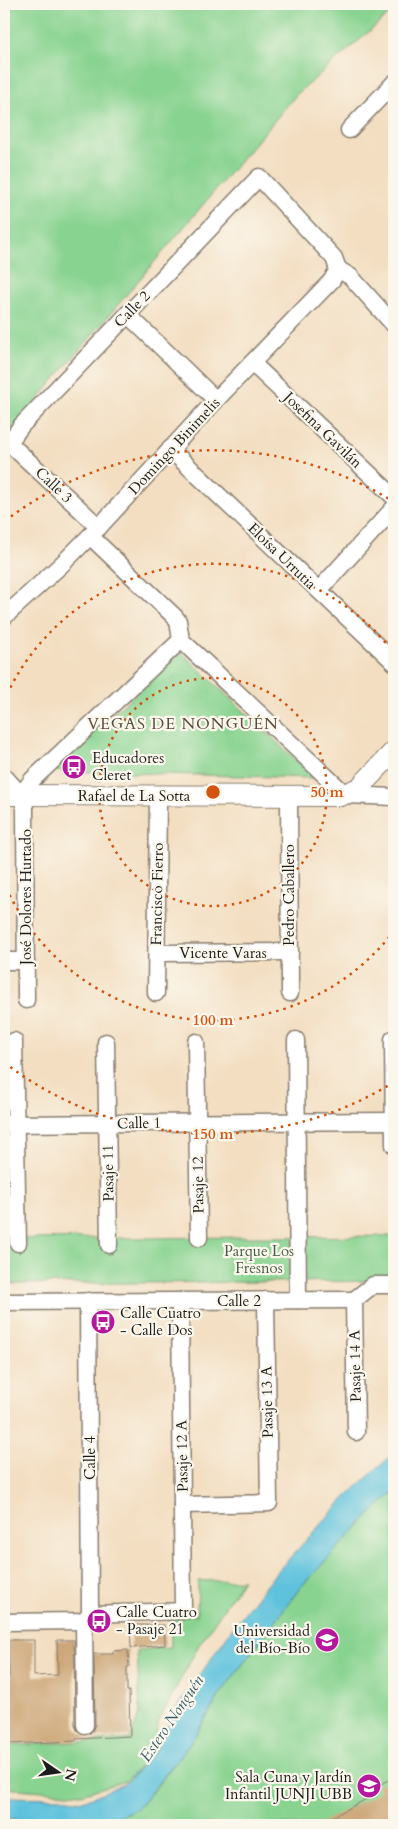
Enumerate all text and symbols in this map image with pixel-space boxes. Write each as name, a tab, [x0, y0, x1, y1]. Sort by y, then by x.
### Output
street label: Calle 2	[109, 286, 155, 332]
street label: Josefina Gavilán	[278, 386, 367, 473]
street label: Domingo Binimelis	[124, 393, 224, 499]
street label: Calle 3	[31, 463, 77, 507]
street label: Eloísa Urrutia	[243, 518, 321, 594]
district label: VEGAS DE NONGUÉN	[87, 713, 279, 735]
place label: Educadores Cleret	[92, 748, 164, 785]
bus stop icon: Educadores Cleret	[61, 754, 87, 780]
text: 50 m	[310, 782, 344, 802]
centre of rings	[204, 783, 222, 801]
street label: Rafael de La Sotta	[78, 786, 191, 806]
street label: José Dolores Hurtado	[16, 829, 36, 967]
street label: Francisco Fierro	[146, 842, 168, 946]
street label: Pedro Caballero	[279, 844, 299, 946]
street label: Vicente Varas	[179, 943, 267, 963]
text: 100 m	[193, 1010, 234, 1030]
street label: Calle 1	[117, 1113, 161, 1133]
text: 150 m	[193, 1124, 234, 1144]
street label: Pasaje 11	[98, 1144, 118, 1202]
street label: Pasaje 12	[187, 1156, 208, 1214]
park label: Parque Los Fresnos	[224, 1241, 294, 1278]
street label: Calle 2	[217, 1291, 261, 1311]
place label: Calle Cuatro - Calle Dos	[120, 1303, 201, 1340]
bus stop icon: Calle Cuatro - Calle Dos	[90, 1309, 116, 1335]
street label: Pasaje 14 A	[344, 1330, 366, 1402]
street label: Pasaje 13 A	[256, 1366, 278, 1438]
street label: Pasaje 12 A	[171, 1420, 193, 1492]
street label: Calle 4	[80, 1436, 100, 1480]
place label: Calle Cuatro - Pasaje 21	[116, 1602, 197, 1639]
bus stop icon: Calle Cuatro - Pasaje 21	[86, 1608, 112, 1634]
place label: Universidad del Bío-Bío	[233, 1621, 310, 1658]
school or university icon: Universidad del Bío-Bío	[314, 1627, 340, 1653]
water label: Estero Nonguén	[135, 1671, 209, 1766]
north arrow	[32, 1746, 82, 1796]
text: N	[60, 1767, 81, 1783]
place label: Sala Cuna y Jardín Infantil JUNJI UBB	[225, 1767, 352, 1804]
school or university icon: Sala Cuna y Jardín Infantil JUNJI UBB	[356, 1773, 382, 1799]

